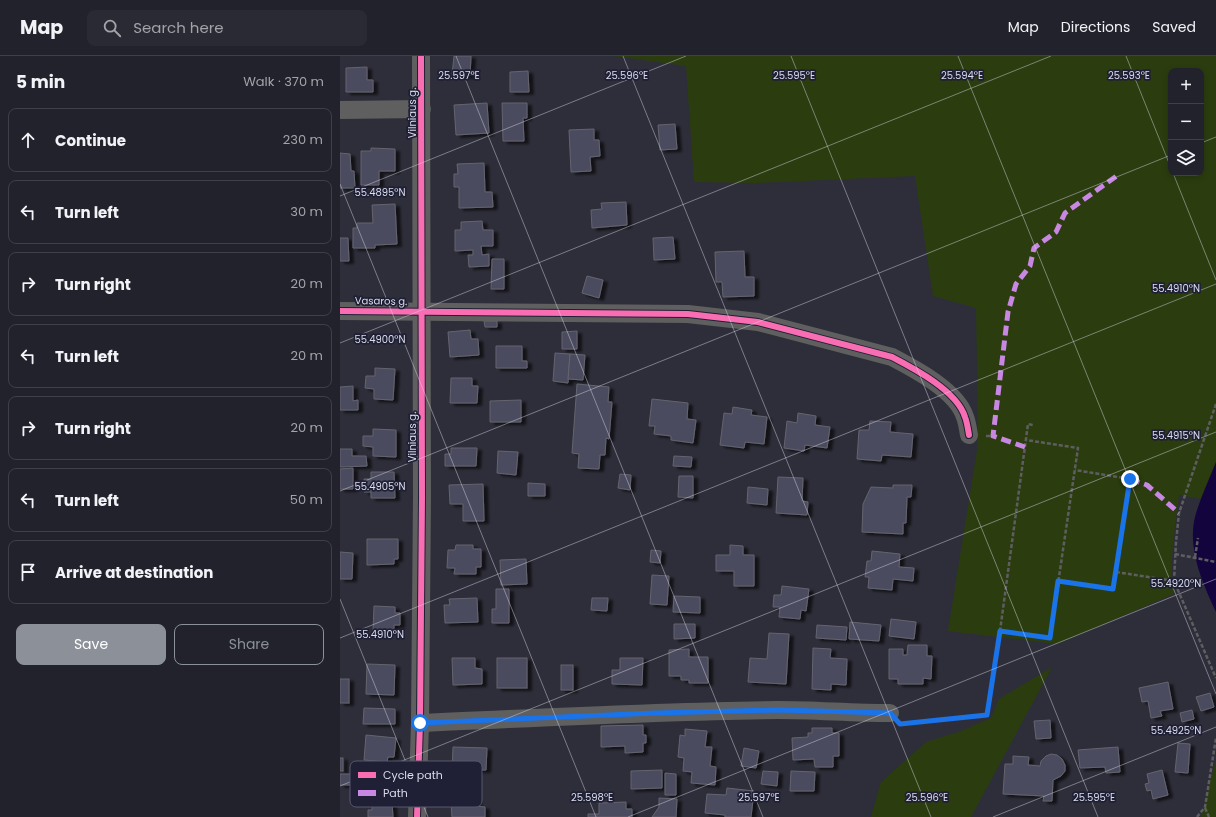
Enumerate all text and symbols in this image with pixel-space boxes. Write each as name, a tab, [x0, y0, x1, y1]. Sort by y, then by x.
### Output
search box	[87, 10, 367, 46]
text: Map	[20, 14, 63, 41]
icon: search	[101, 17, 123, 39]
text: Search here	[133, 17, 224, 38]
text: Map	[1008, 17, 1039, 37]
text: Directions	[1061, 17, 1130, 37]
text: Saved	[1152, 17, 1196, 37]
text: 25.597°E	[438, 68, 480, 83]
text: 25.596°E	[606, 68, 648, 83]
text: 25.595°E	[773, 68, 815, 83]
text: 25.594°E	[941, 68, 983, 83]
text: 25.593°E	[1108, 68, 1150, 83]
map controls	[1168, 68, 1204, 176]
button: +	[1168, 68, 1204, 104]
text: 5 min	[16, 70, 65, 94]
text: Walk · 370 m	[243, 72, 324, 91]
street label: Vilniaus g.	[405, 88, 420, 138]
button: −	[1168, 104, 1204, 140]
icon: ahead	[17, 129, 39, 151]
text: Continue	[55, 130, 126, 151]
text: 230 m	[283, 130, 323, 149]
button: layers	[1168, 140, 1204, 176]
text: 55.4895°N	[355, 185, 405, 200]
icon: left	[17, 201, 39, 223]
text: Turn left	[55, 202, 119, 223]
text: 30 m	[290, 202, 323, 221]
icon: right	[17, 273, 39, 295]
text: Turn right	[55, 274, 131, 295]
text: 20 m	[290, 274, 323, 293]
text: 55.4910°N	[1152, 281, 1200, 296]
street label: Vasaros g.	[355, 293, 407, 309]
text: 55.4900°N	[355, 332, 405, 347]
icon: left	[17, 345, 39, 367]
text: Turn left	[55, 346, 119, 367]
text: 20 m	[290, 346, 323, 365]
street label: Vilniaus g.	[405, 412, 420, 462]
icon: right	[17, 417, 39, 439]
text: Turn right	[55, 418, 131, 439]
text: 20 m	[290, 418, 323, 437]
text: 55.4915°N	[1152, 428, 1200, 443]
route end	[1121, 470, 1139, 488]
text: 55.4905°N	[355, 479, 405, 494]
icon: left	[17, 489, 39, 511]
text: Turn left	[55, 490, 119, 511]
text: 50 m	[290, 490, 323, 509]
icon: arrive	[17, 561, 39, 583]
text: Arrive at destination	[55, 562, 213, 583]
text: 55.4920°N	[1151, 576, 1201, 591]
button: Save	[16, 624, 166, 665]
button: Share	[174, 624, 324, 665]
text: 55.4910°N	[356, 627, 404, 642]
route start	[411, 714, 429, 732]
text: 55.4925°N	[1151, 723, 1201, 738]
legend	[350, 761, 482, 807]
text: Cycle path	[383, 767, 443, 783]
text: Path	[383, 785, 408, 801]
text: 25.598°E	[571, 790, 613, 805]
text: 25.597°E	[738, 790, 780, 805]
text: 25.596°E	[906, 790, 948, 805]
text: 25.595°E	[1073, 790, 1115, 805]

